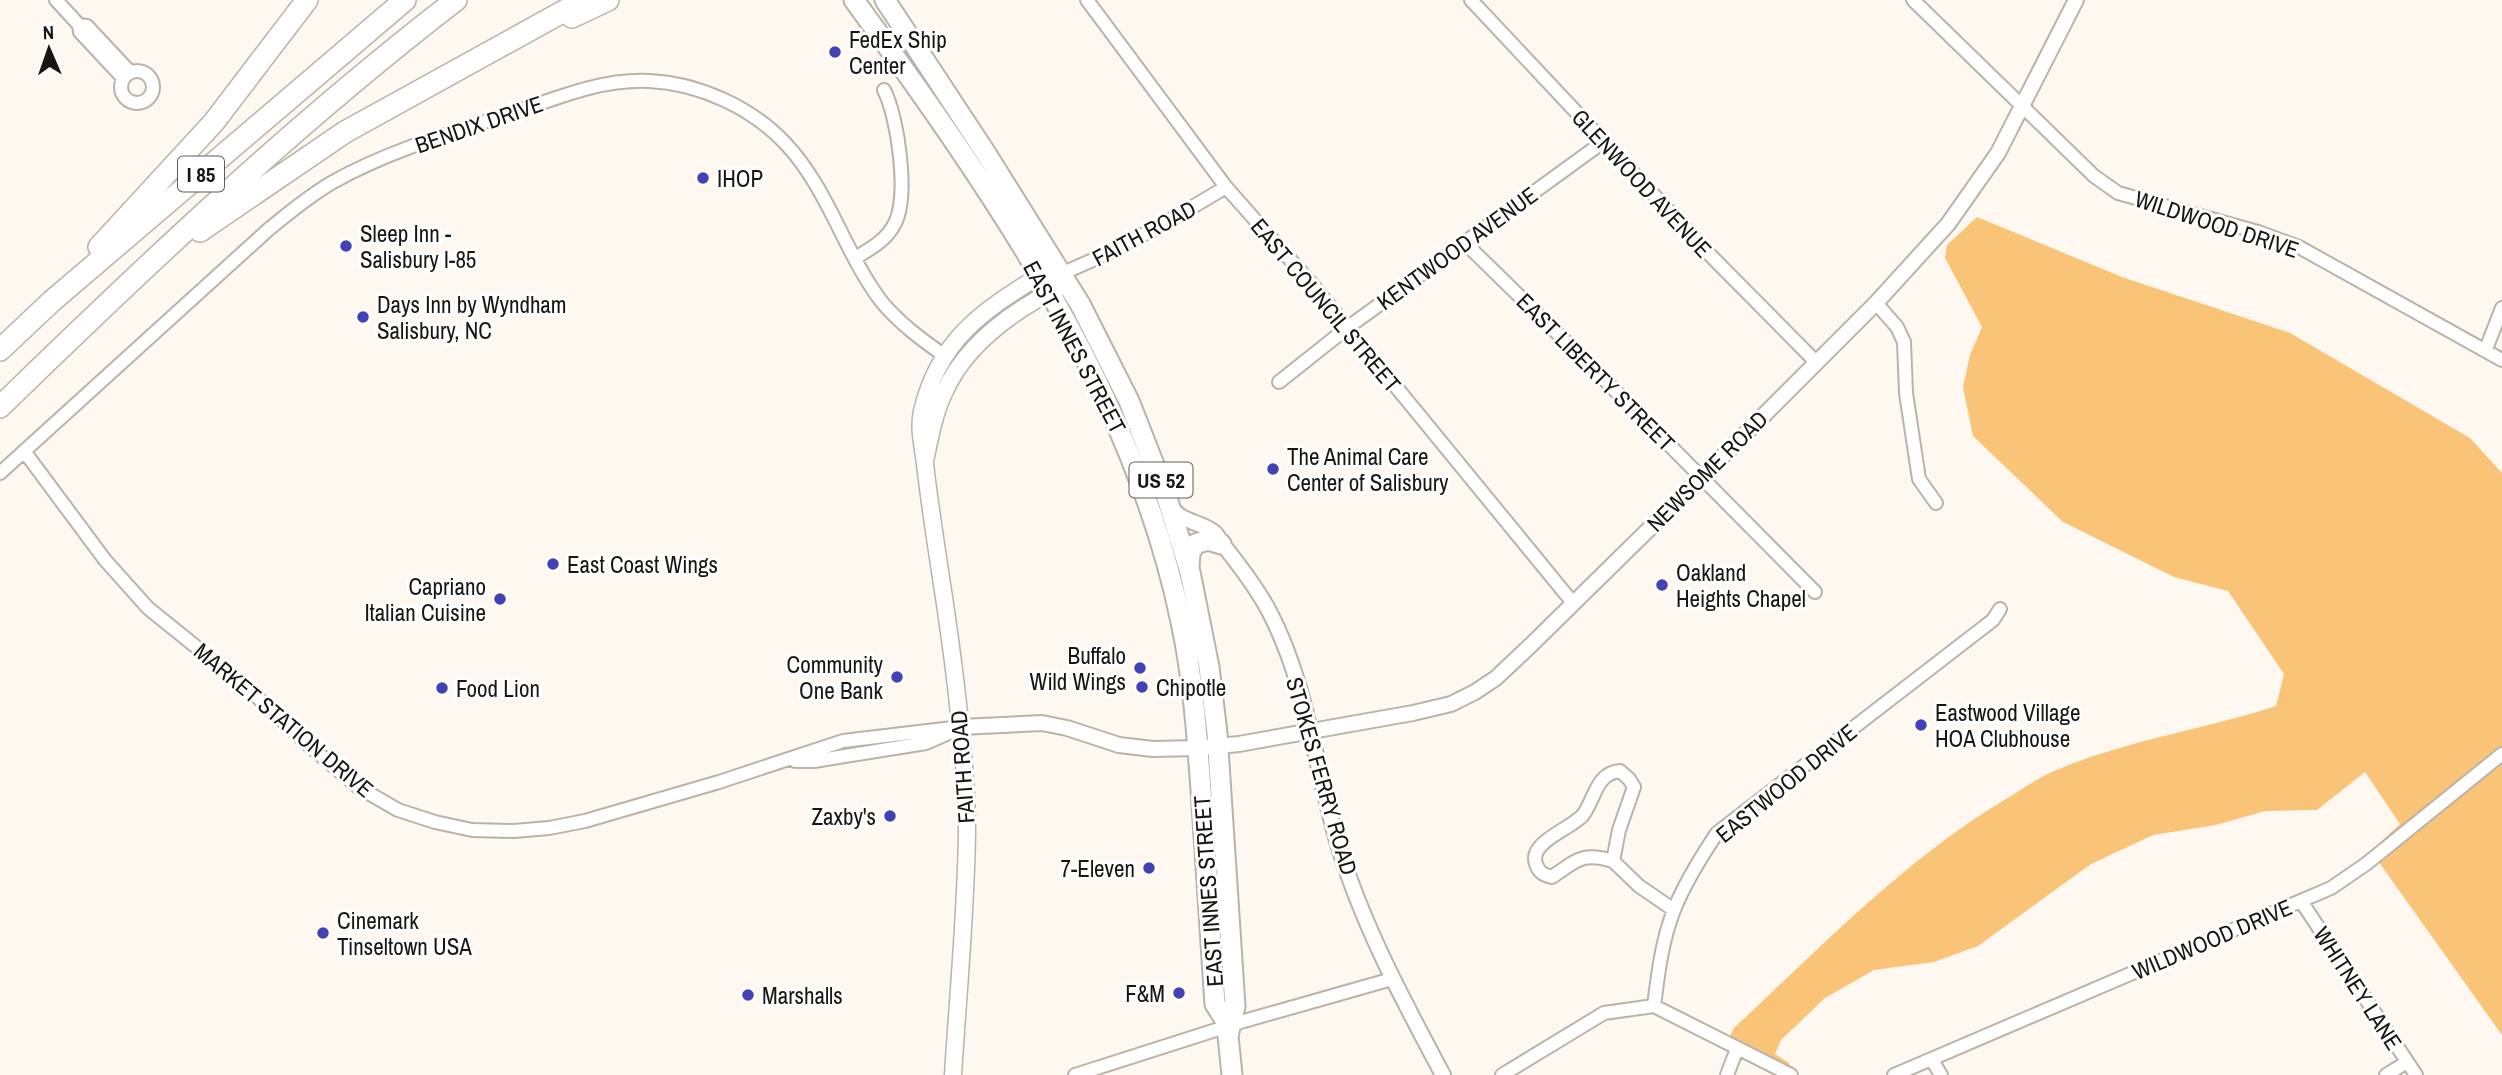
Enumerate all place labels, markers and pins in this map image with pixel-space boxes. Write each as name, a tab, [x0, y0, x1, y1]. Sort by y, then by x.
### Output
place label: FedEx Ship Center	[849, 24, 947, 81]
marker: FedEx Ship Center	[827, 44, 843, 60]
place label: IHOP	[717, 163, 763, 194]
marker: IHOP	[695, 170, 711, 186]
place label: Sleep Inn - Salisbury I-85	[360, 218, 476, 275]
marker: Sleep Inn - Salisbury I-85	[338, 238, 354, 254]
place label: Days Inn by Wyndham Salisbury, NC	[377, 289, 567, 346]
marker: Days Inn by Wyndham Salisbury, NC	[355, 309, 371, 325]
place label: The Animal Care Center of Salisbury	[1287, 441, 1449, 498]
marker: The Animal Care Center of Salisbury	[1265, 461, 1281, 477]
place label: East Coast Wings	[567, 549, 718, 580]
marker: East Coast Wings	[545, 556, 561, 572]
place label: Oakland Heights Chapel	[1676, 557, 1806, 614]
place label: Capriano Italian Cuisine	[364, 571, 486, 628]
marker: Oakland Heights Chapel	[1654, 577, 1670, 593]
marker: Capriano Italian Cuisine	[492, 591, 508, 607]
place label: Buffalo Wild Wings	[1030, 640, 1126, 697]
place label: Community One Bank	[787, 649, 884, 706]
marker: Buffalo Wild Wings	[1132, 660, 1148, 676]
marker: Community One Bank	[889, 669, 905, 685]
place label: Chipotle	[1156, 672, 1226, 703]
place label: Food Lion	[456, 673, 540, 704]
marker: Chipotle	[1134, 679, 1150, 695]
marker: Food Lion	[434, 680, 450, 696]
place label: Eastwood Village HOA Clubhouse	[1935, 697, 2080, 754]
marker: Eastwood Village HOA Clubhouse	[1913, 717, 1929, 733]
place label: Zaxby's	[812, 801, 876, 832]
marker: Zaxby's	[882, 808, 898, 824]
place label: 7-Eleven	[1061, 853, 1135, 884]
marker: 7-Eleven	[1141, 860, 1157, 876]
place label: Cinemark Tinseltown USA	[337, 905, 472, 962]
marker: Cinemark Tinseltown USA	[315, 925, 331, 941]
place label: F&M	[1125, 978, 1165, 1009]
place label: Marshalls	[762, 980, 843, 1011]
marker: F&M	[1171, 985, 1187, 1001]
marker: Marshalls	[740, 987, 756, 1003]

